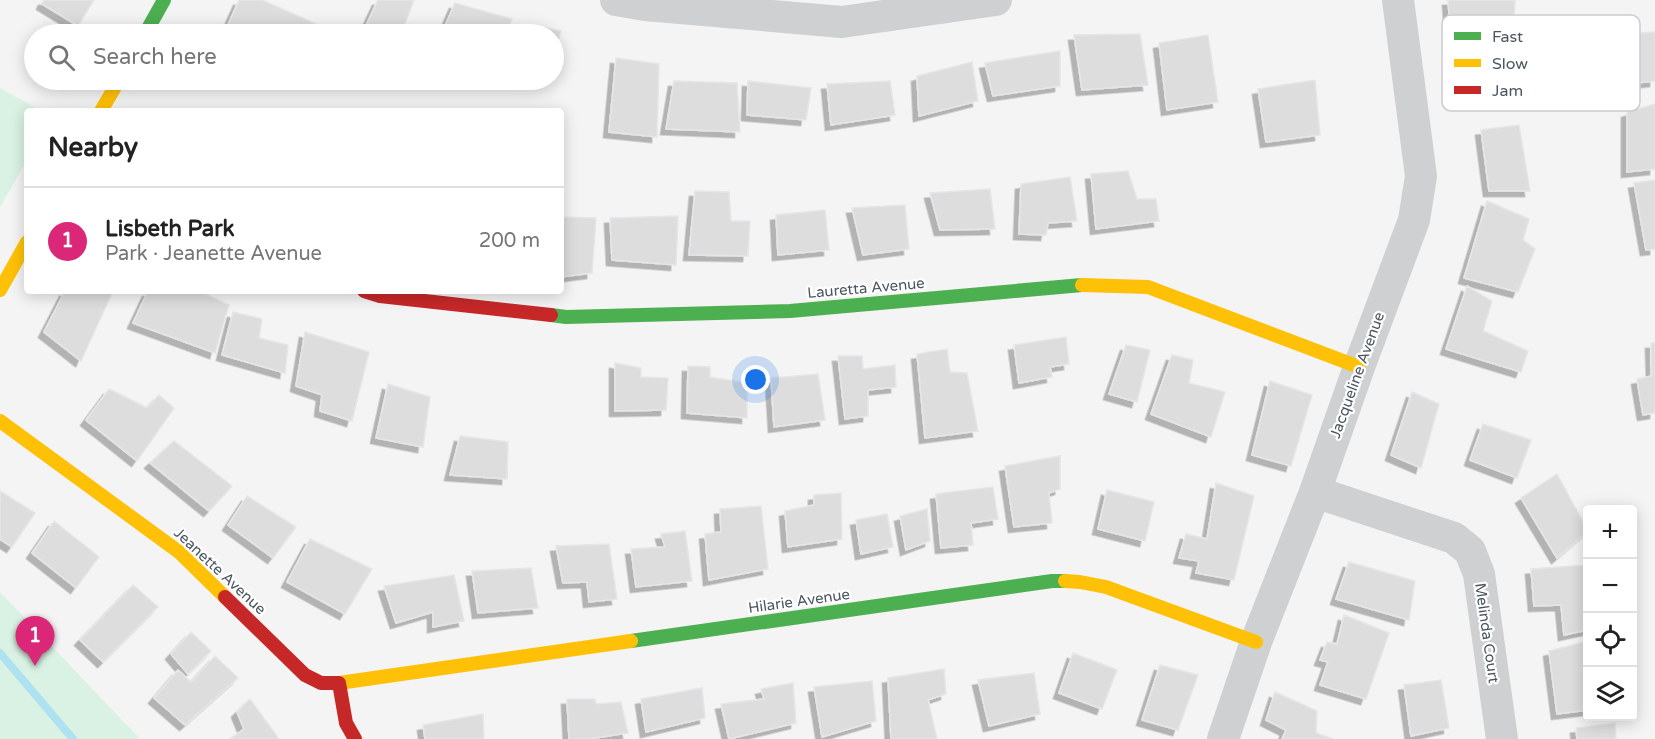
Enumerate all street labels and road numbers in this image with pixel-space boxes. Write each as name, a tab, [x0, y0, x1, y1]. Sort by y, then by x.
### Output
street label: Lauretta Avenue	[807, 274, 925, 302]
street label: Jacqueline Avenue	[1326, 309, 1388, 441]
street label: Jeanette Avenue	[170, 524, 270, 618]
street label: Melinda Court	[1471, 582, 1503, 685]
street label: Hilarie Avenue	[747, 585, 851, 617]

